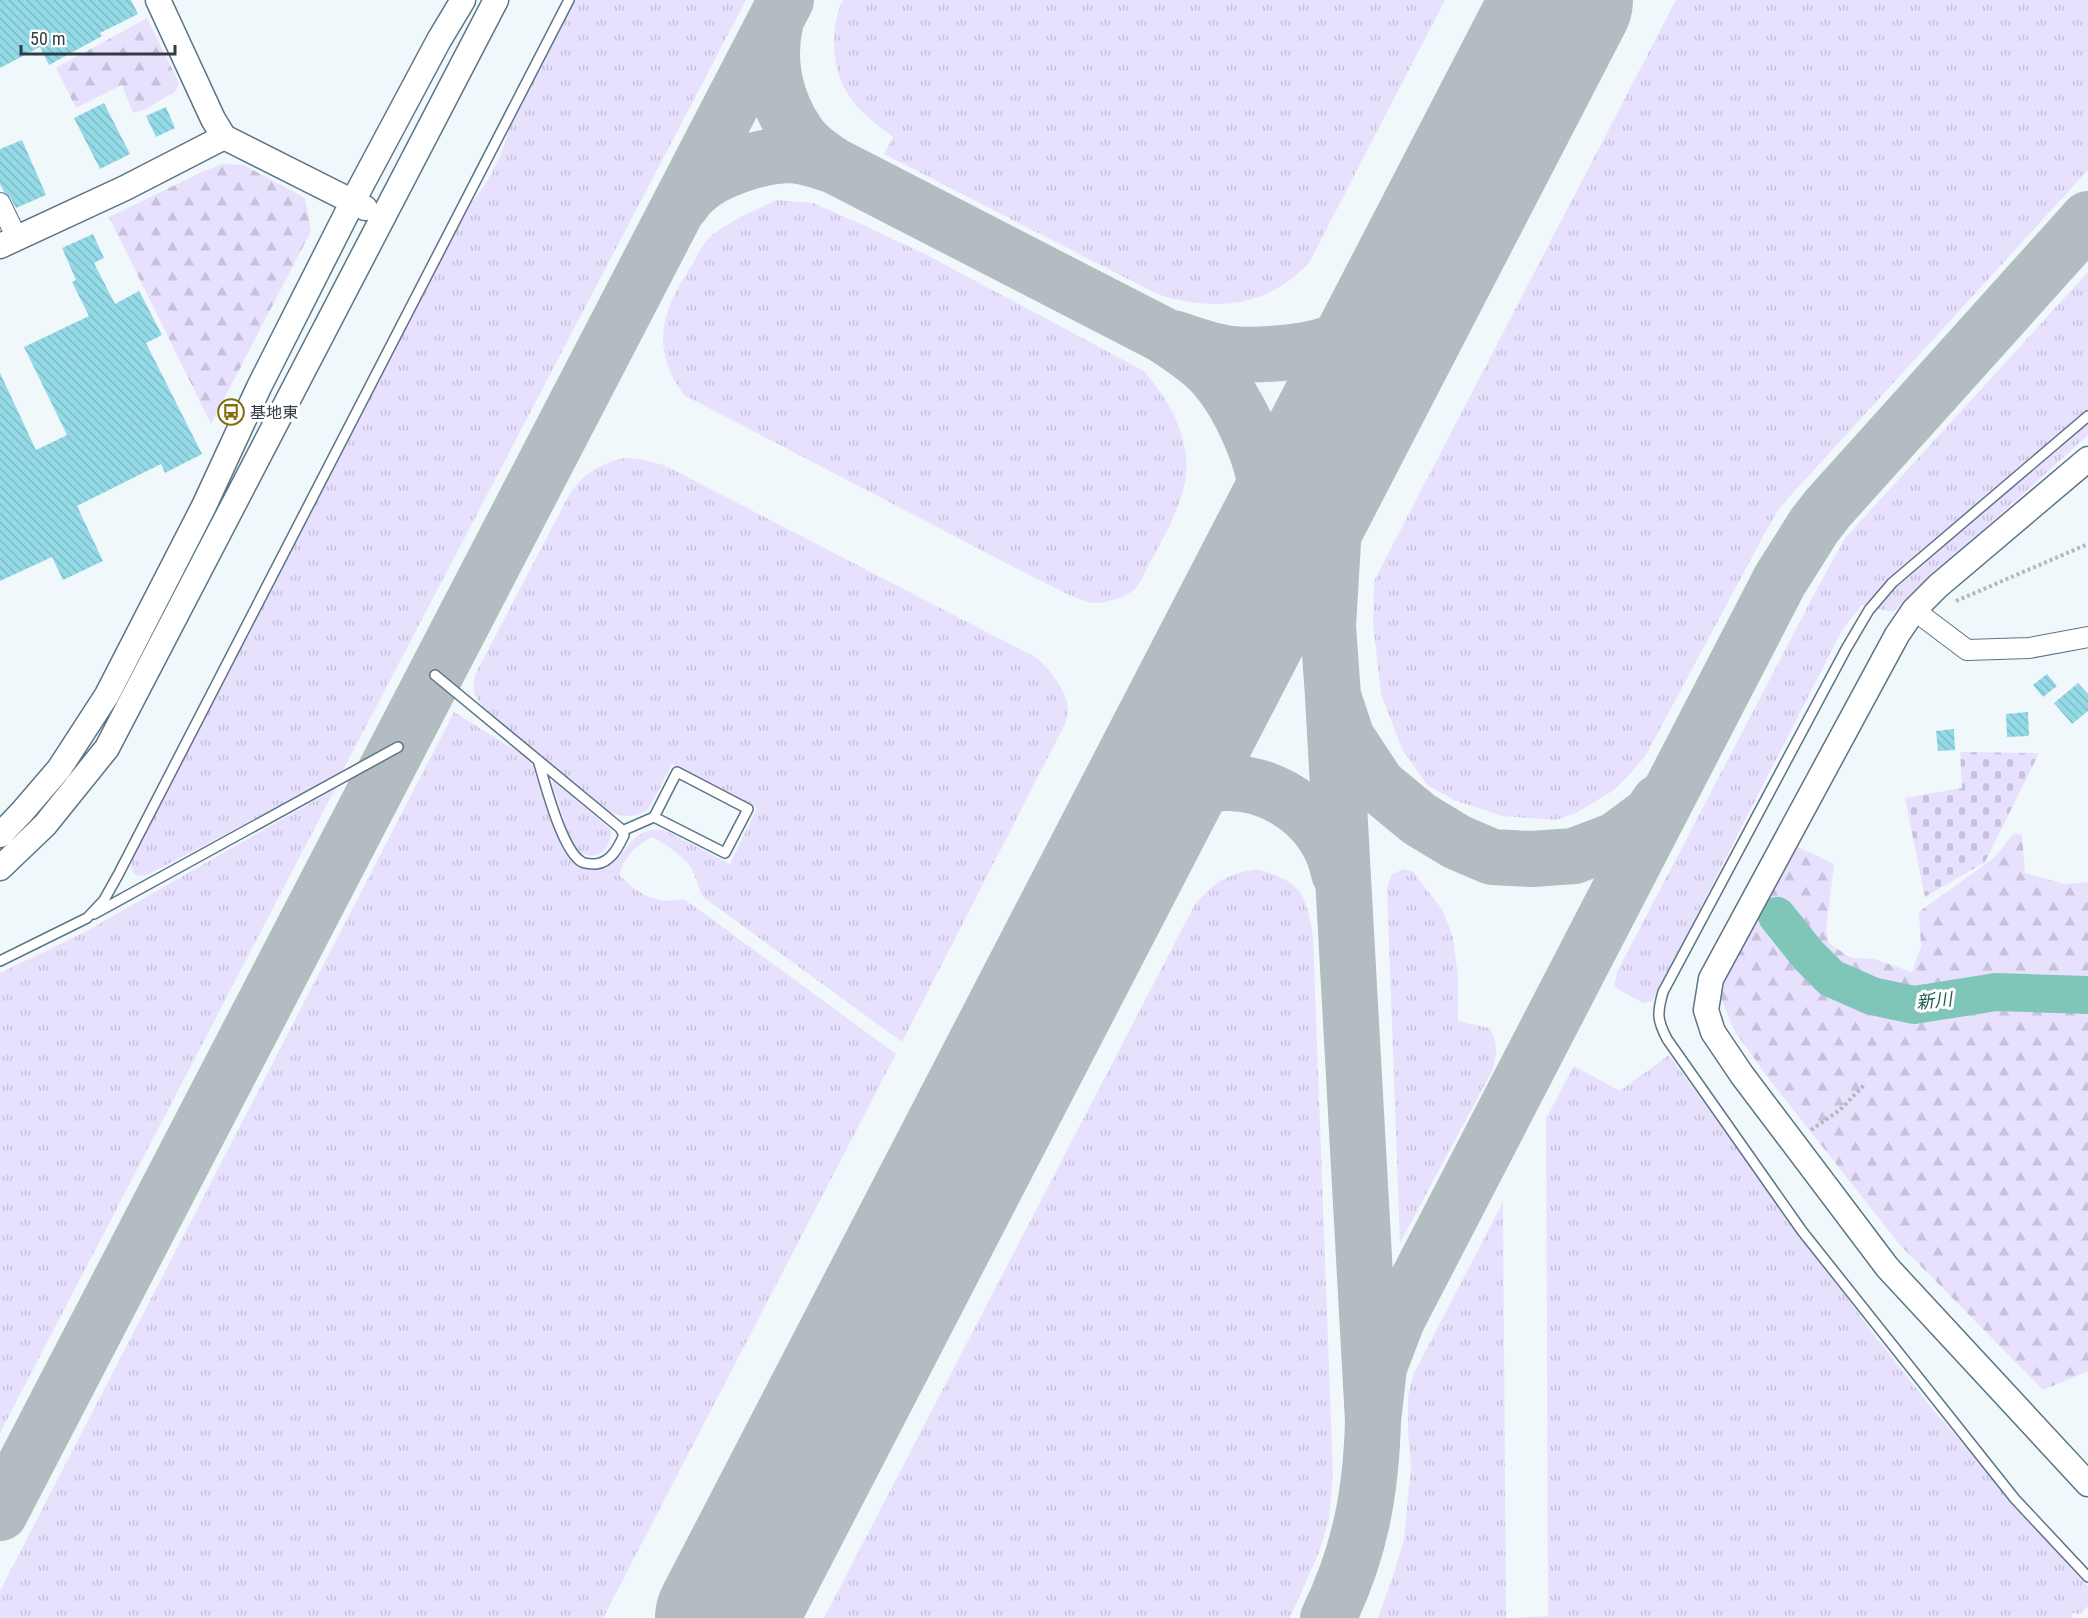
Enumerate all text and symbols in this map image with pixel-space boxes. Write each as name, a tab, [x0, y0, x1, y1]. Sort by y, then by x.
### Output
scale bar	[21, 18, 176, 56]
text: 50 m	[30, 28, 65, 49]
bus stop icon: 基地東	[216, 397, 246, 427]
place label: 基地東	[250, 403, 298, 422]
water label: 新川	[1915, 988, 1955, 1013]

